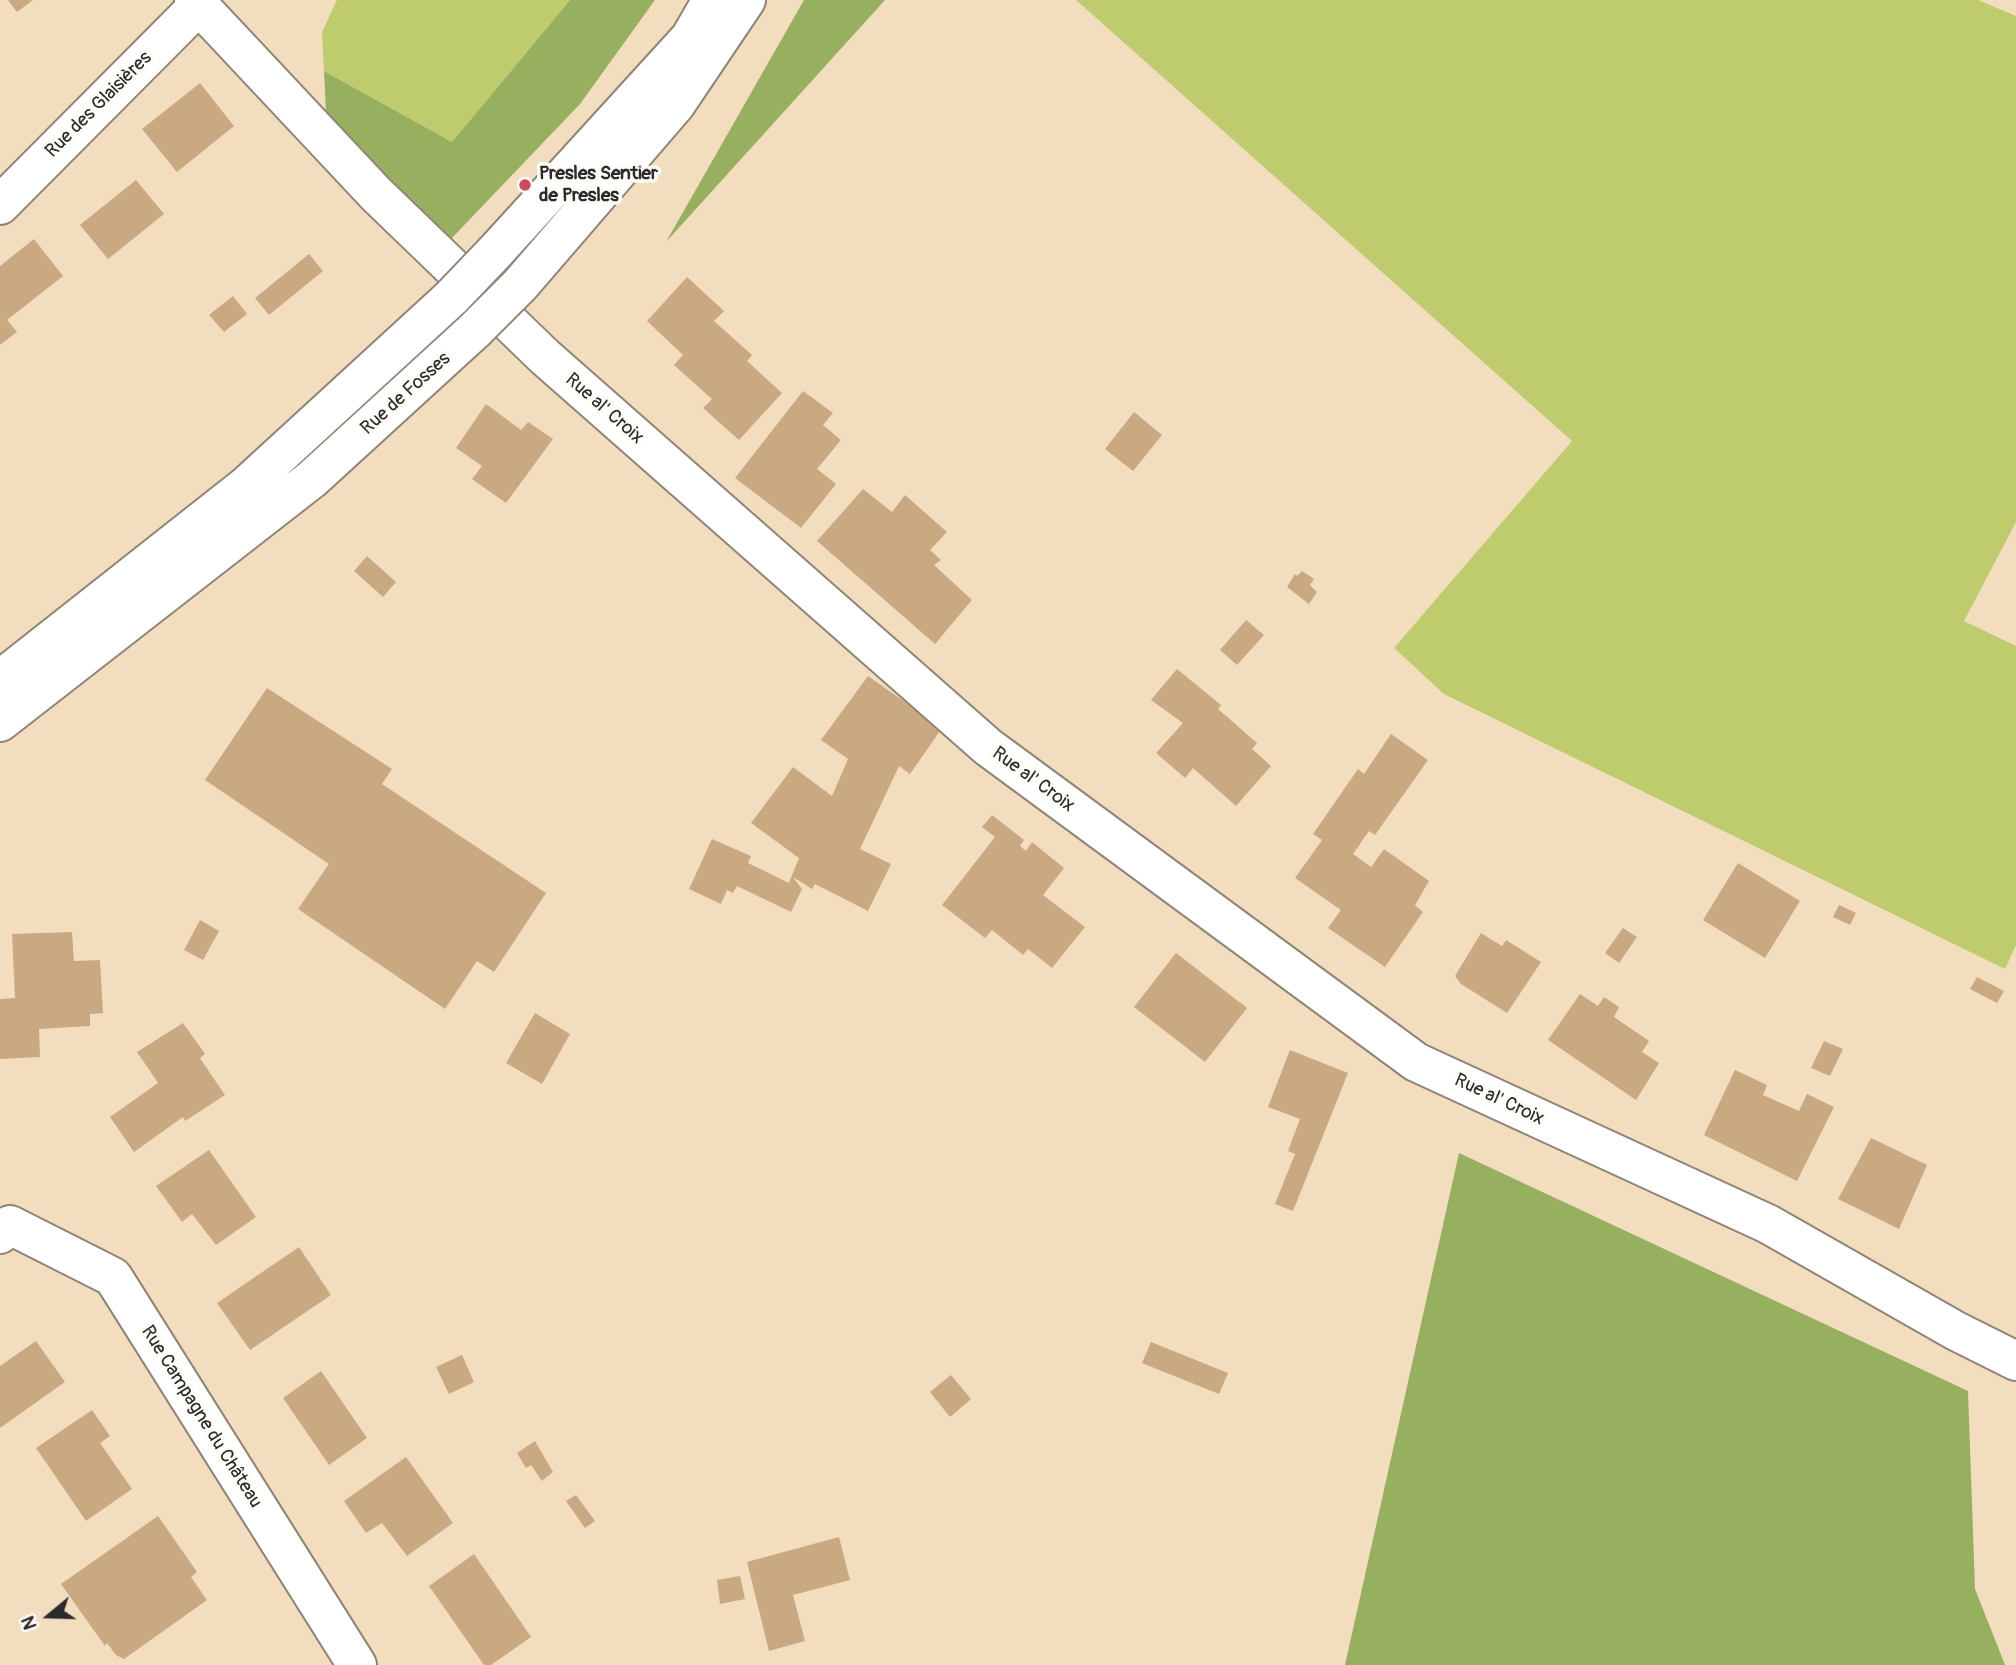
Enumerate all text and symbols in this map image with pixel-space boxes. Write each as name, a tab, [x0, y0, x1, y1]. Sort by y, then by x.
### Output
street label: Rue des Glaisières	[41, 47, 157, 163]
place label: Presles Sentier de Presles	[539, 163, 658, 207]
marker: Presles Sentier de Presles	[517, 177, 533, 193]
street label: Rue de Fosses	[357, 348, 455, 440]
street label: Rue al' Croix	[560, 369, 648, 449]
street label: Rue al' Croix	[987, 742, 1079, 818]
street label: Rue al' Croix	[1450, 1069, 1548, 1131]
street label: Rue Campagne du Château	[136, 1322, 266, 1512]
north arrow	[14, 1581, 84, 1651]
text: N	[16, 1613, 43, 1633]

